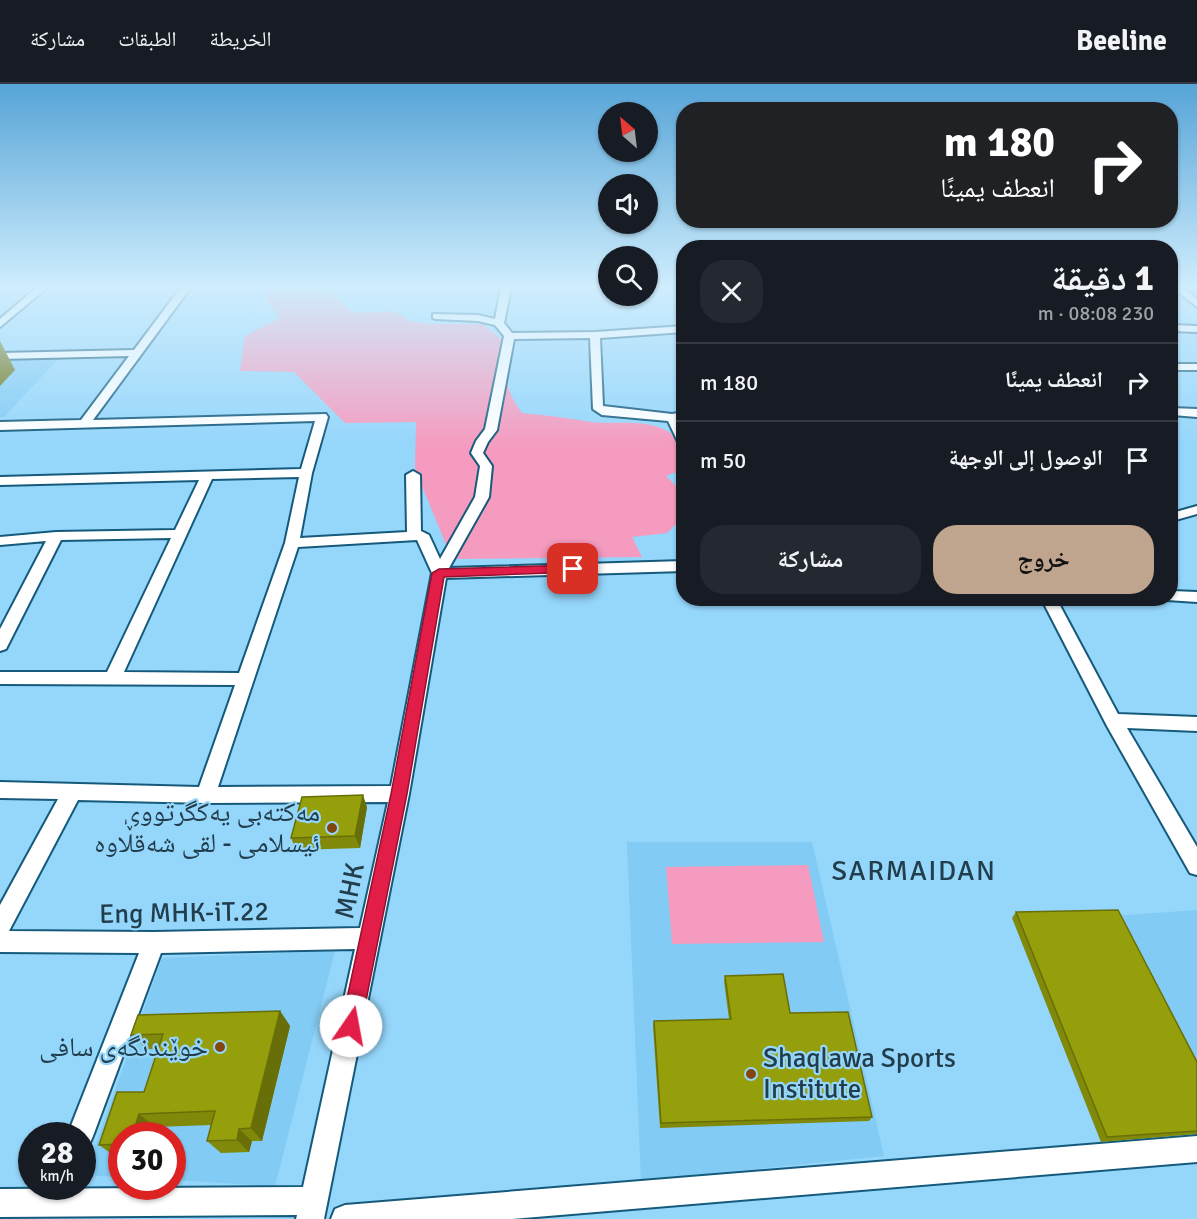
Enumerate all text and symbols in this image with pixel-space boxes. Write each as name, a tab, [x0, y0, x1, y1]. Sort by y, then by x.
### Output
text: Beeline	[1076, 24, 1167, 58]
text: مشاركة	[30, 26, 85, 52]
text: الطبقات	[118, 26, 177, 52]
text: الخريطة	[210, 26, 271, 52]
north arrow	[598, 102, 658, 162]
map controls	[598, 102, 658, 306]
text: 180 m	[944, 117, 1055, 168]
icon: right	[1076, 126, 1154, 204]
text: انعطف يمينًا	[940, 172, 1055, 205]
button: sound	[598, 174, 658, 234]
button: search	[598, 246, 658, 306]
text: 1 دقيقة	[1051, 256, 1154, 301]
button: close	[700, 260, 763, 323]
text: 230 m · 08:08	[1038, 301, 1154, 326]
text: انعطف يمينًا	[1005, 366, 1103, 393]
icon: right	[1121, 366, 1154, 399]
text: 180 m	[700, 369, 758, 396]
text: الوصول إلى الوجهة	[949, 444, 1103, 471]
icon: arrive	[1121, 444, 1154, 477]
text: 50 m	[700, 447, 746, 474]
button: مشاركة	[700, 525, 921, 594]
button: خروج	[933, 525, 1154, 594]
pin	[547, 543, 598, 594]
icon: arrive	[556, 552, 589, 585]
place label: مەکتەبی یەکگرتووی ئیسلامی - لقی شەقڵاوە	[94, 796, 320, 860]
marker: مەکتەبی یەکگرتووی ئیسلامی - لقی شەقڵاوە	[325, 821, 339, 835]
district label: SARMAIDAN	[832, 854, 996, 888]
street label: MHK	[328, 860, 372, 922]
street label: Eng MHK-iT.22	[99, 895, 269, 931]
position arrow	[319, 994, 383, 1058]
place label: خوێندنگەی سافی	[39, 1031, 208, 1064]
marker: خوێندنگەی سافی	[213, 1040, 227, 1054]
place label: Shaqlawa Sports Institute	[763, 1042, 956, 1106]
marker: Shaqlawa Sports Institute	[744, 1067, 758, 1081]
speed limit sign: 30	[108, 1122, 186, 1200]
text: 28	[41, 1135, 73, 1172]
text: km/h	[40, 1167, 74, 1185]

